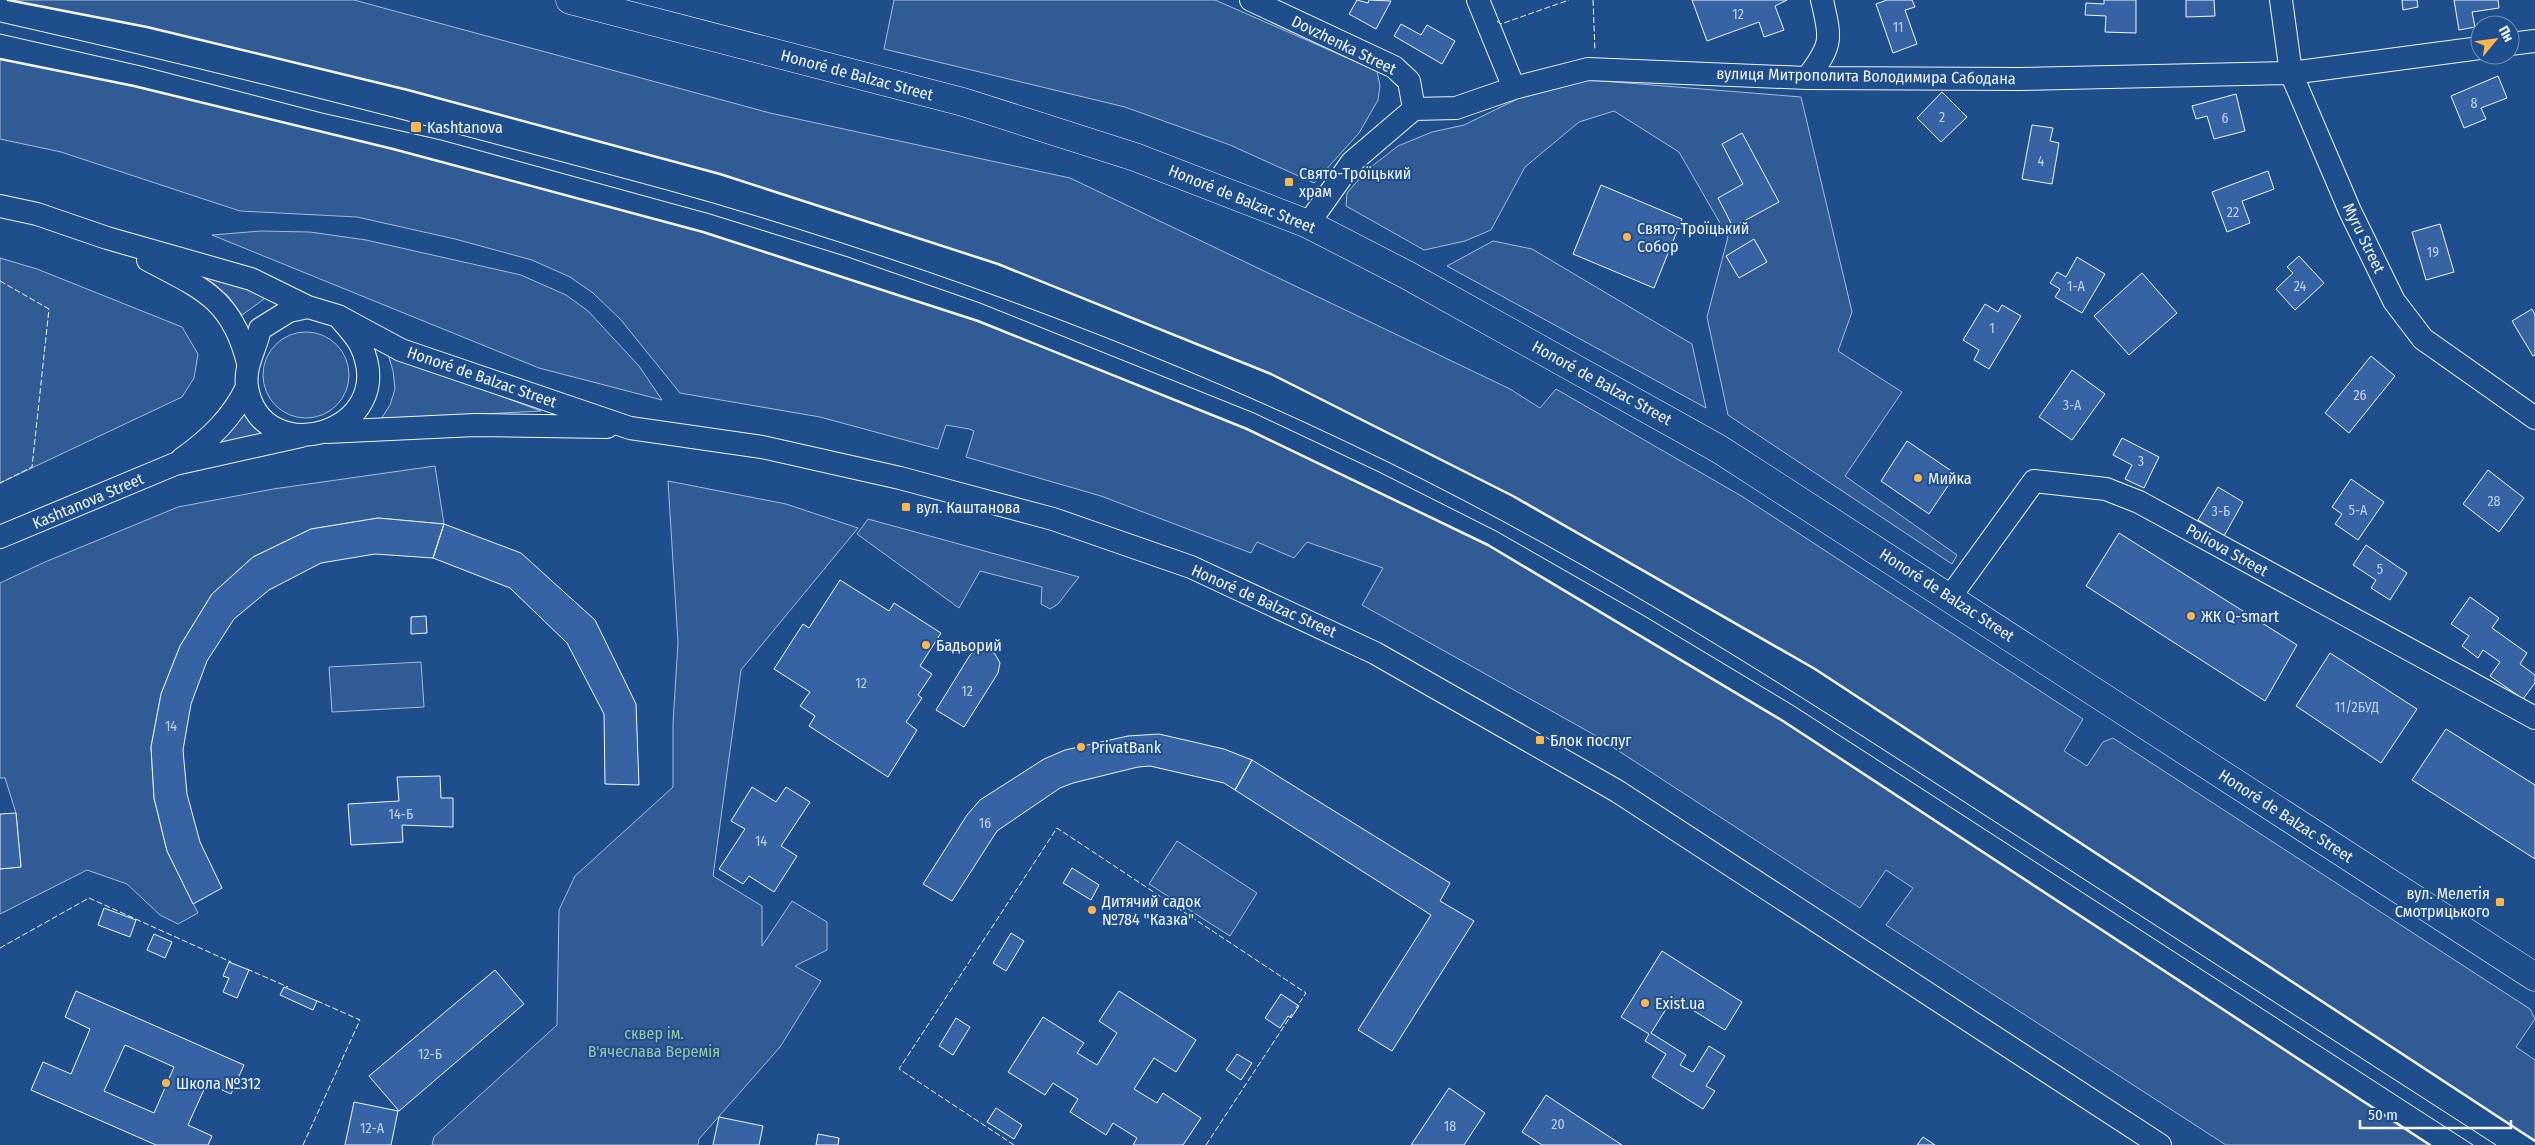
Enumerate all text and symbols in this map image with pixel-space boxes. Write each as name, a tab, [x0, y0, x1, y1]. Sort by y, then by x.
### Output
house number: 12	[1732, 6, 1744, 23]
street label: Dovzhenka Street	[1289, 11, 1400, 79]
north arrow	[2470, 15, 2520, 65]
house number: 11	[1893, 19, 1903, 36]
text: Пн	[2495, 23, 2517, 45]
street label: Honoré de Balzac Street	[779, 46, 936, 105]
street label: вулиця Митрополита Володимира Сабодана	[1716, 64, 2016, 88]
house number: 8	[2471, 95, 2478, 112]
house number: 2	[1939, 109, 1945, 126]
house number: 6	[2222, 110, 2229, 127]
place label: Kashtanova	[427, 118, 503, 137]
marker: Kashtanova	[409, 120, 423, 134]
house number: 4	[2038, 153, 2045, 170]
street label: Honoré de Balzac Street	[1166, 161, 1319, 237]
place label: Свято-Троїцький храм	[1299, 164, 1411, 201]
marker: Свято-Троїцький храм	[1283, 176, 1295, 188]
street label: Myru Street	[2339, 200, 2389, 277]
house number: 22	[2227, 204, 2239, 221]
place label: Свято-Троїцький Собор	[1637, 219, 1749, 256]
marker: Свято-Троїцький Собор	[1621, 231, 1633, 243]
house number: 19	[2427, 244, 2439, 261]
house number: 1-А	[2067, 278, 2086, 295]
house number: 24	[2294, 278, 2307, 295]
house number: 1	[1989, 320, 1995, 337]
street label: Honoré de Balzac Street	[1529, 337, 1676, 430]
street label: Honoré de Balzac Street	[405, 343, 560, 412]
house number: 26	[2353, 387, 2367, 404]
house number: 3-А	[2063, 397, 2082, 414]
house number: 3	[2138, 453, 2144, 470]
street label: Kashtanova Street	[30, 469, 147, 533]
place label: Мийка	[1928, 469, 1972, 488]
marker: Мийка	[1912, 472, 1924, 484]
house number: 28	[2487, 493, 2501, 510]
place label: вул. Каштанова	[916, 498, 1020, 517]
marker: вул. Каштанова	[900, 501, 912, 513]
house number: 5-А	[2349, 502, 2368, 519]
house number: 3-Б	[2212, 503, 2230, 520]
street label: Poliova Street	[2183, 520, 2272, 581]
street label: Honoré de Balzac Street	[1876, 544, 2019, 646]
street label: Honoré de Balzac Street	[1189, 560, 1340, 642]
house number: 5	[2377, 561, 2383, 578]
place label: ЖК Q-smart	[2201, 607, 2280, 626]
marker: ЖК Q-smart	[2185, 610, 2197, 622]
place label: Бадьорий	[936, 636, 1002, 655]
marker: Бадьорий	[920, 639, 932, 651]
house number: 12	[855, 675, 867, 692]
house number: 12	[961, 683, 973, 700]
house number: 11/2БУД	[2335, 699, 2379, 716]
house number: 14	[165, 718, 177, 735]
place label: Блок послуг	[1550, 731, 1632, 750]
marker: Блок послуг	[1534, 734, 1546, 746]
place label: PrivatBank	[1091, 738, 1162, 757]
marker: PrivatBank	[1075, 741, 1087, 753]
street label: Honoré de Balzac Street	[2215, 765, 2358, 867]
house number: 14-Б	[389, 806, 413, 823]
house number: 16	[979, 815, 991, 832]
house number: 14	[755, 833, 767, 850]
place label: вул. Мелетія Смотрицького	[2395, 884, 2490, 921]
place label: Дитячий садок №784 "Казка"	[1101, 892, 1201, 929]
marker: вул. Мелетія Смотрицького	[2494, 896, 2506, 908]
marker: Дитячий садок №784 "Казка"	[1086, 904, 1098, 916]
place label: Exist.ua	[1655, 994, 1705, 1013]
marker: Exist.ua	[1639, 997, 1651, 1009]
park label: сквер ім. В'ячеслава Веремія	[588, 1024, 720, 1061]
house number: 12-Б	[418, 1046, 442, 1063]
place label: Школа №312	[176, 1074, 261, 1093]
marker: Школа №312	[160, 1077, 172, 1089]
scale bar	[2360, 1098, 2511, 1130]
text: 50 m	[2368, 1106, 2398, 1124]
house number: 20	[1551, 1116, 1565, 1133]
house number: 18	[1444, 1118, 1456, 1135]
house number: 12-А	[360, 1120, 385, 1137]

